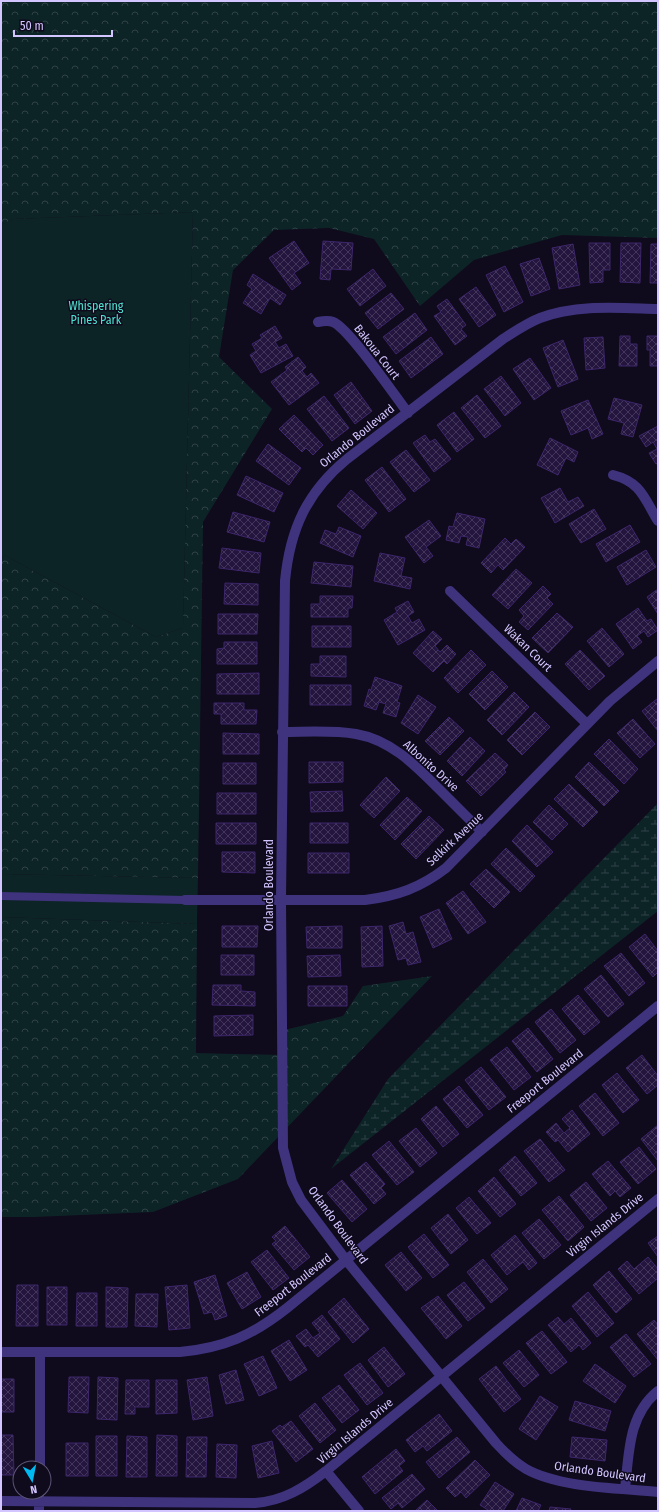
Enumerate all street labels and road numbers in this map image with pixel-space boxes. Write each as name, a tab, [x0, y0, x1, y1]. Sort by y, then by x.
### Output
street label: Bakoua Court	[351, 322, 403, 382]
street label: Orlando Boulevard	[317, 402, 397, 470]
street label: Wakan Court	[501, 622, 555, 674]
street label: Albonito Drive	[400, 737, 462, 795]
street label: Selkirk Avenue	[424, 809, 486, 869]
street label: Orlando Boulevard	[262, 839, 276, 931]
street label: Freeport Boulevard	[504, 1046, 586, 1116]
street label: Orlando Boulevard	[305, 1184, 371, 1266]
street label: Virgin Islands Drive	[564, 1190, 646, 1260]
street label: Freeport Boulevard	[252, 1251, 334, 1319]
street label: Virgin Islands Drive	[314, 1395, 396, 1467]
street label: Orlando Boulevard	[553, 1459, 647, 1485]

